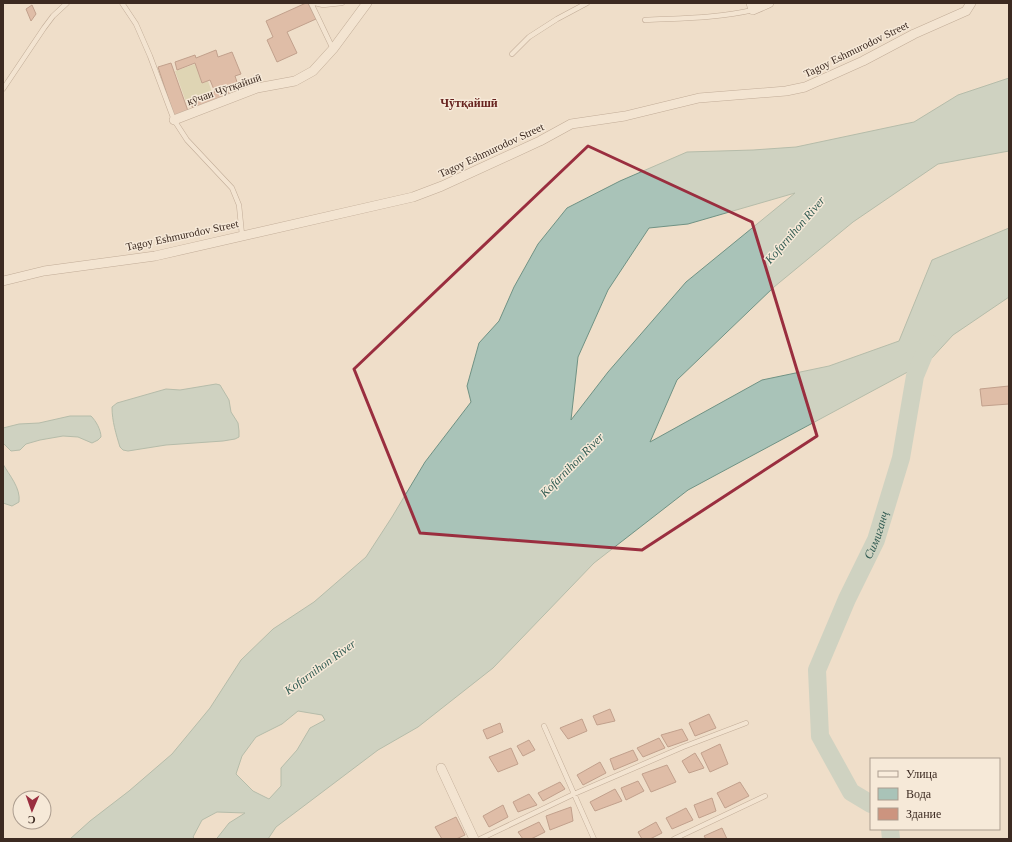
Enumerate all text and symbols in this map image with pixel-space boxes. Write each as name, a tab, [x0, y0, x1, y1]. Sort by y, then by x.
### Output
street label: Tagoy Eshmurodov Street	[802, 18, 910, 80]
street label: кӯчаи Чӯтқайшӣ	[185, 71, 263, 107]
district label: Чӯтқайшӣ	[440, 96, 498, 110]
street label: Tagoy Eshmurodov Street	[436, 120, 546, 180]
water label: Kofarnihon River	[761, 193, 828, 267]
street label: Tagoy Eshmurodov Street	[125, 217, 239, 253]
water label: Kofarnihon River	[537, 430, 607, 500]
water label: Симиганҷ	[861, 509, 891, 561]
water label: Kofarnihon River	[281, 636, 358, 698]
legend	[870, 758, 1000, 830]
text: Улица	[906, 767, 938, 781]
text: Вода	[906, 787, 932, 801]
north arrow	[12, 790, 52, 830]
text: Здание	[906, 807, 941, 821]
text: С	[27, 814, 36, 826]

